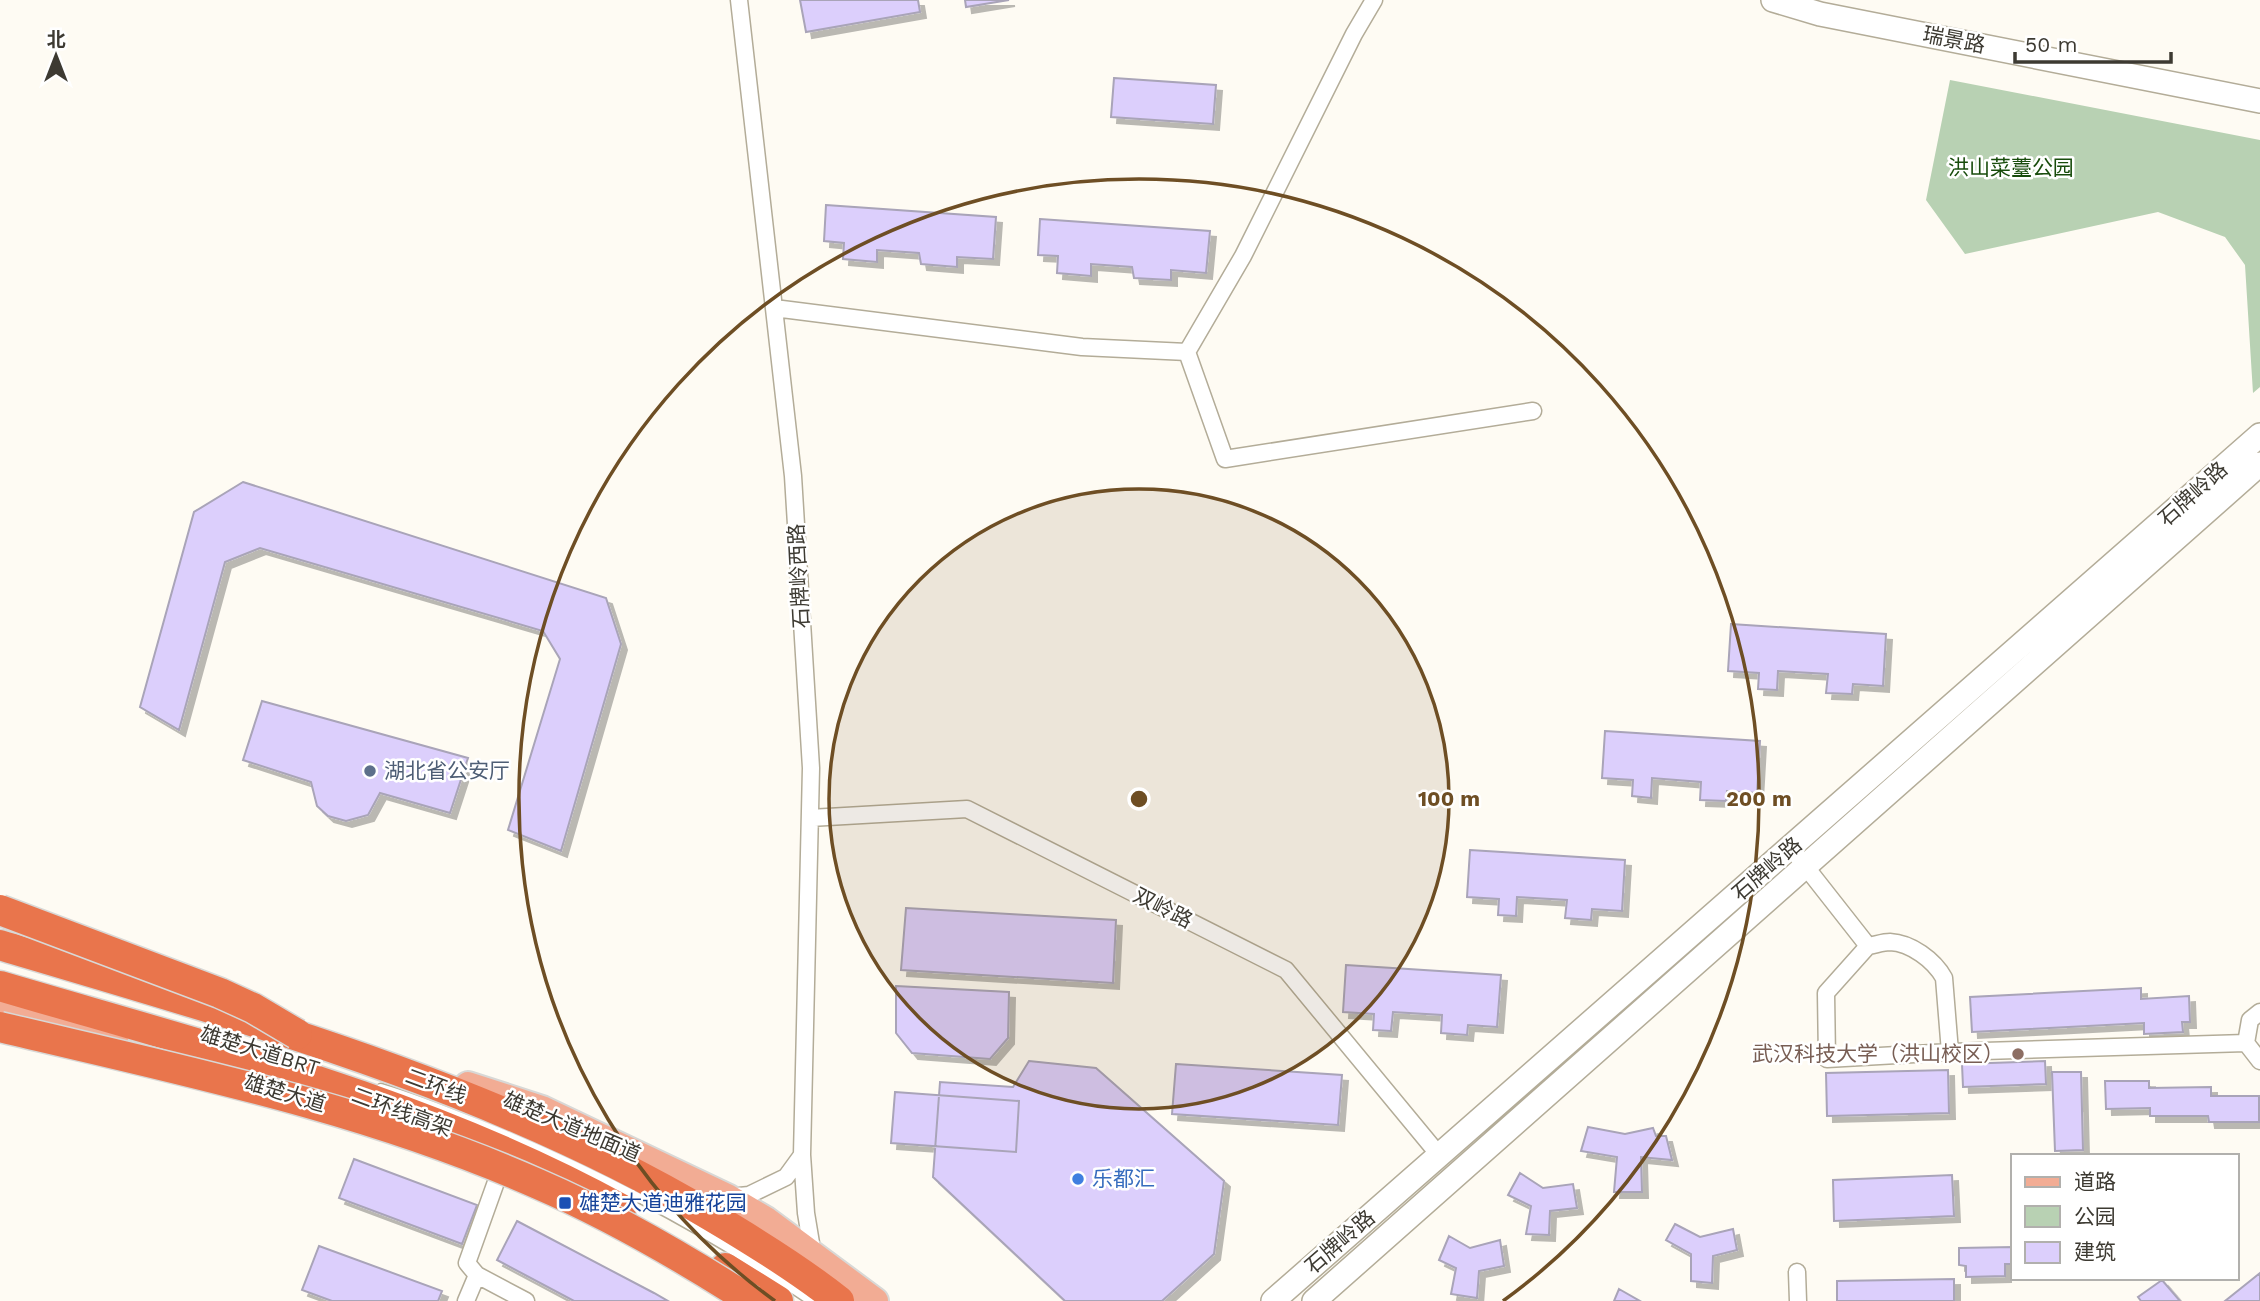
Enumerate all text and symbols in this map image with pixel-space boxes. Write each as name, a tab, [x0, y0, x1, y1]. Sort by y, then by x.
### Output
north arrow	[21, 21, 91, 91]
street label: 瑞景路	[1921, 21, 1987, 58]
scale bar	[2015, 21, 2171, 65]
text: 北	[46, 28, 66, 51]
text: 50 m	[2025, 32, 2077, 57]
park label: 洪山菜薹公园	[1948, 155, 2074, 180]
street label: 石牌岭路	[2153, 456, 2232, 531]
street label: 石牌岭西路	[783, 523, 814, 629]
place label: 湖北省公安厅	[384, 758, 510, 783]
marker: 湖北省公安厅	[362, 763, 378, 779]
text: 100 m	[1418, 786, 1480, 811]
text: 200 m	[1726, 786, 1792, 811]
centre of rings	[1127, 787, 1151, 811]
street label: 石牌岭路	[1727, 832, 1807, 906]
street label: 双岭路	[1129, 882, 1197, 933]
street label: 雄楚大道BRT	[197, 1020, 323, 1081]
place label: 武汉科技大学（洪山校区）	[1752, 1041, 2004, 1066]
marker: 武汉科技大学（洪山校区）	[2010, 1046, 2026, 1062]
street label: 二环线	[402, 1063, 470, 1108]
street label: 雄楚大道	[241, 1068, 329, 1117]
street label: 二环线高架	[349, 1082, 456, 1141]
street label: 雄楚大道地面道	[500, 1086, 645, 1167]
legend	[2011, 1154, 2239, 1280]
place label: 乐都汇	[1092, 1166, 1155, 1191]
text: 道路	[2074, 1169, 2116, 1194]
marker: 乐都汇	[1070, 1171, 1086, 1187]
place label: 雄楚大道迪雅花园	[579, 1190, 747, 1215]
marker: 雄楚大道迪雅花园	[557, 1195, 573, 1211]
text: 公园	[2074, 1204, 2116, 1229]
street label: 石牌岭路	[1300, 1205, 1380, 1279]
text: 建筑	[2074, 1239, 2116, 1264]

